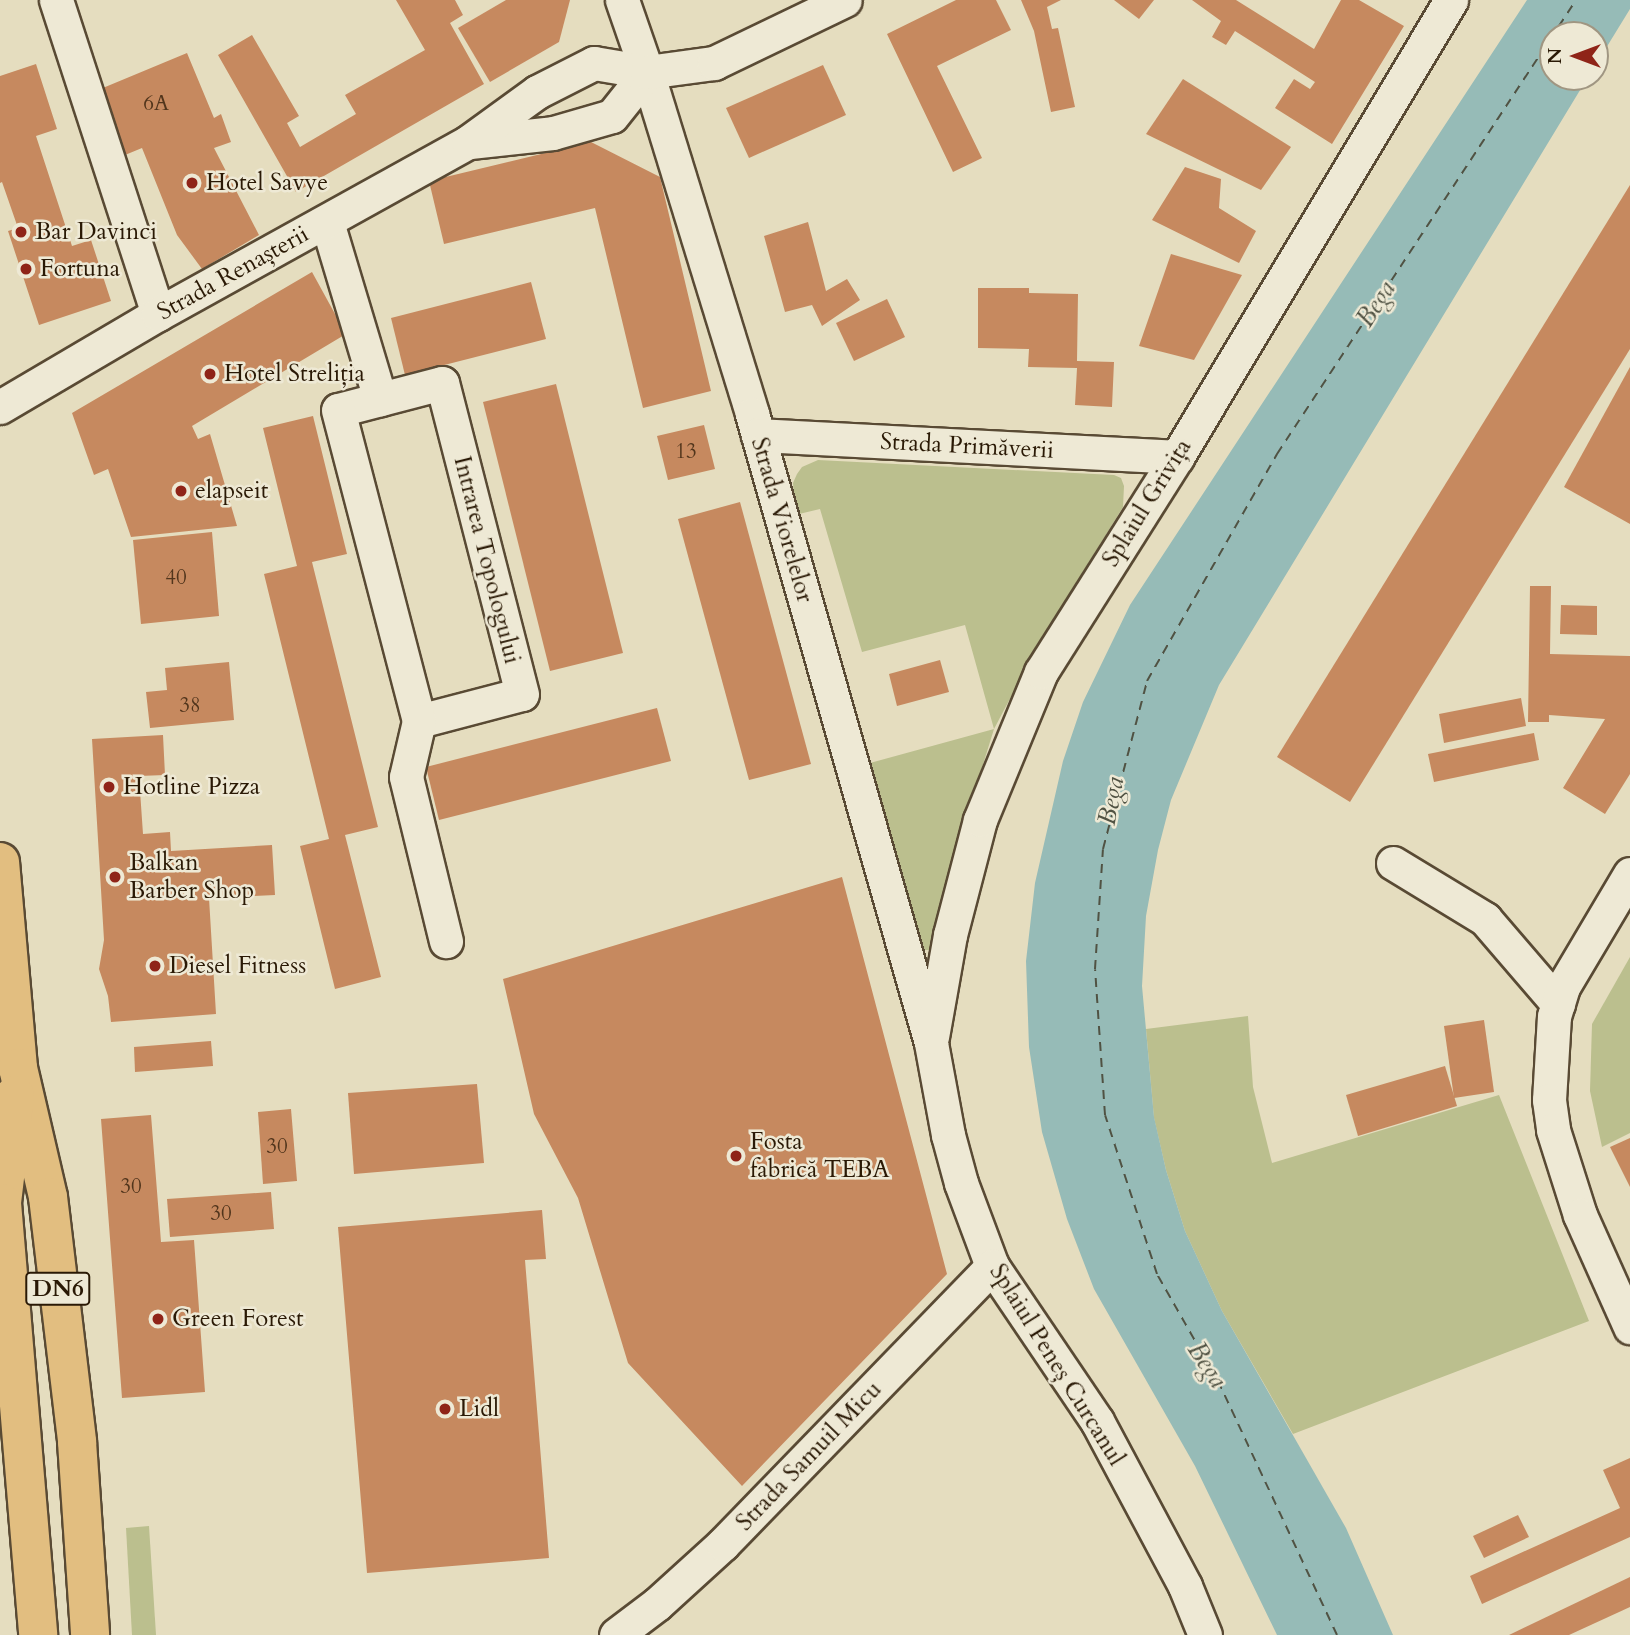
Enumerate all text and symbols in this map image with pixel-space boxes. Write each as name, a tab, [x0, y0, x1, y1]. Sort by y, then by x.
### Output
north arrow	[1539, 21, 1609, 91]
text: N	[1542, 48, 1568, 64]
house number: 6A	[143, 91, 169, 117]
place label: Hotel Savye	[206, 169, 328, 197]
marker: Hotel Savye	[184, 175, 200, 191]
place label: Bar Davinci	[35, 218, 157, 246]
street label: Strada Renașterii	[152, 220, 314, 326]
marker: Bar Davinci	[13, 224, 29, 240]
place label: Fortuna	[40, 255, 120, 283]
marker: Fortuna	[18, 261, 34, 277]
water label: Bega	[1350, 275, 1402, 333]
place label: Hotel Streliția	[224, 360, 365, 388]
marker: Hotel Streliția	[202, 366, 218, 382]
street label: Strada Primăverii	[879, 427, 1055, 465]
street label: Strada Viorelelor	[745, 434, 819, 606]
street label: Splaiul Grivița	[1096, 434, 1198, 572]
house number: 13	[675, 439, 697, 465]
street label: Intrarea Topologului	[447, 453, 527, 667]
place label: elapseit	[195, 477, 268, 505]
marker: elapseit	[173, 483, 189, 499]
house number: 40	[165, 565, 187, 591]
house number: 38	[179, 693, 201, 719]
place label: Hotline Pizza	[123, 773, 260, 801]
water label: Bega	[1091, 774, 1131, 828]
marker: Hotline Pizza	[101, 779, 117, 795]
place label: Balkan Barber Shop	[129, 849, 254, 905]
marker: Balkan Barber Shop	[107, 869, 123, 885]
place label: Diesel Fitness	[169, 952, 306, 980]
marker: Diesel Fitness	[147, 958, 163, 974]
place label: Fosta fabrică TEBA	[750, 1128, 889, 1184]
house number: 30	[266, 1134, 288, 1160]
marker: Fosta fabrică TEBA	[728, 1148, 744, 1164]
house number: 30	[120, 1174, 142, 1200]
house number: 30	[210, 1201, 232, 1227]
street label: Splaiul Peneș Curcanul	[983, 1259, 1131, 1471]
road number: DN6	[25, 1270, 91, 1308]
place label: Green Forest	[172, 1305, 304, 1333]
marker: Green Forest	[150, 1311, 166, 1327]
water label: Bega	[1181, 1336, 1233, 1394]
street label: Strada Samuil Micu	[730, 1375, 888, 1537]
place label: Lidl	[459, 1395, 499, 1423]
marker: Lidl	[437, 1401, 453, 1417]

